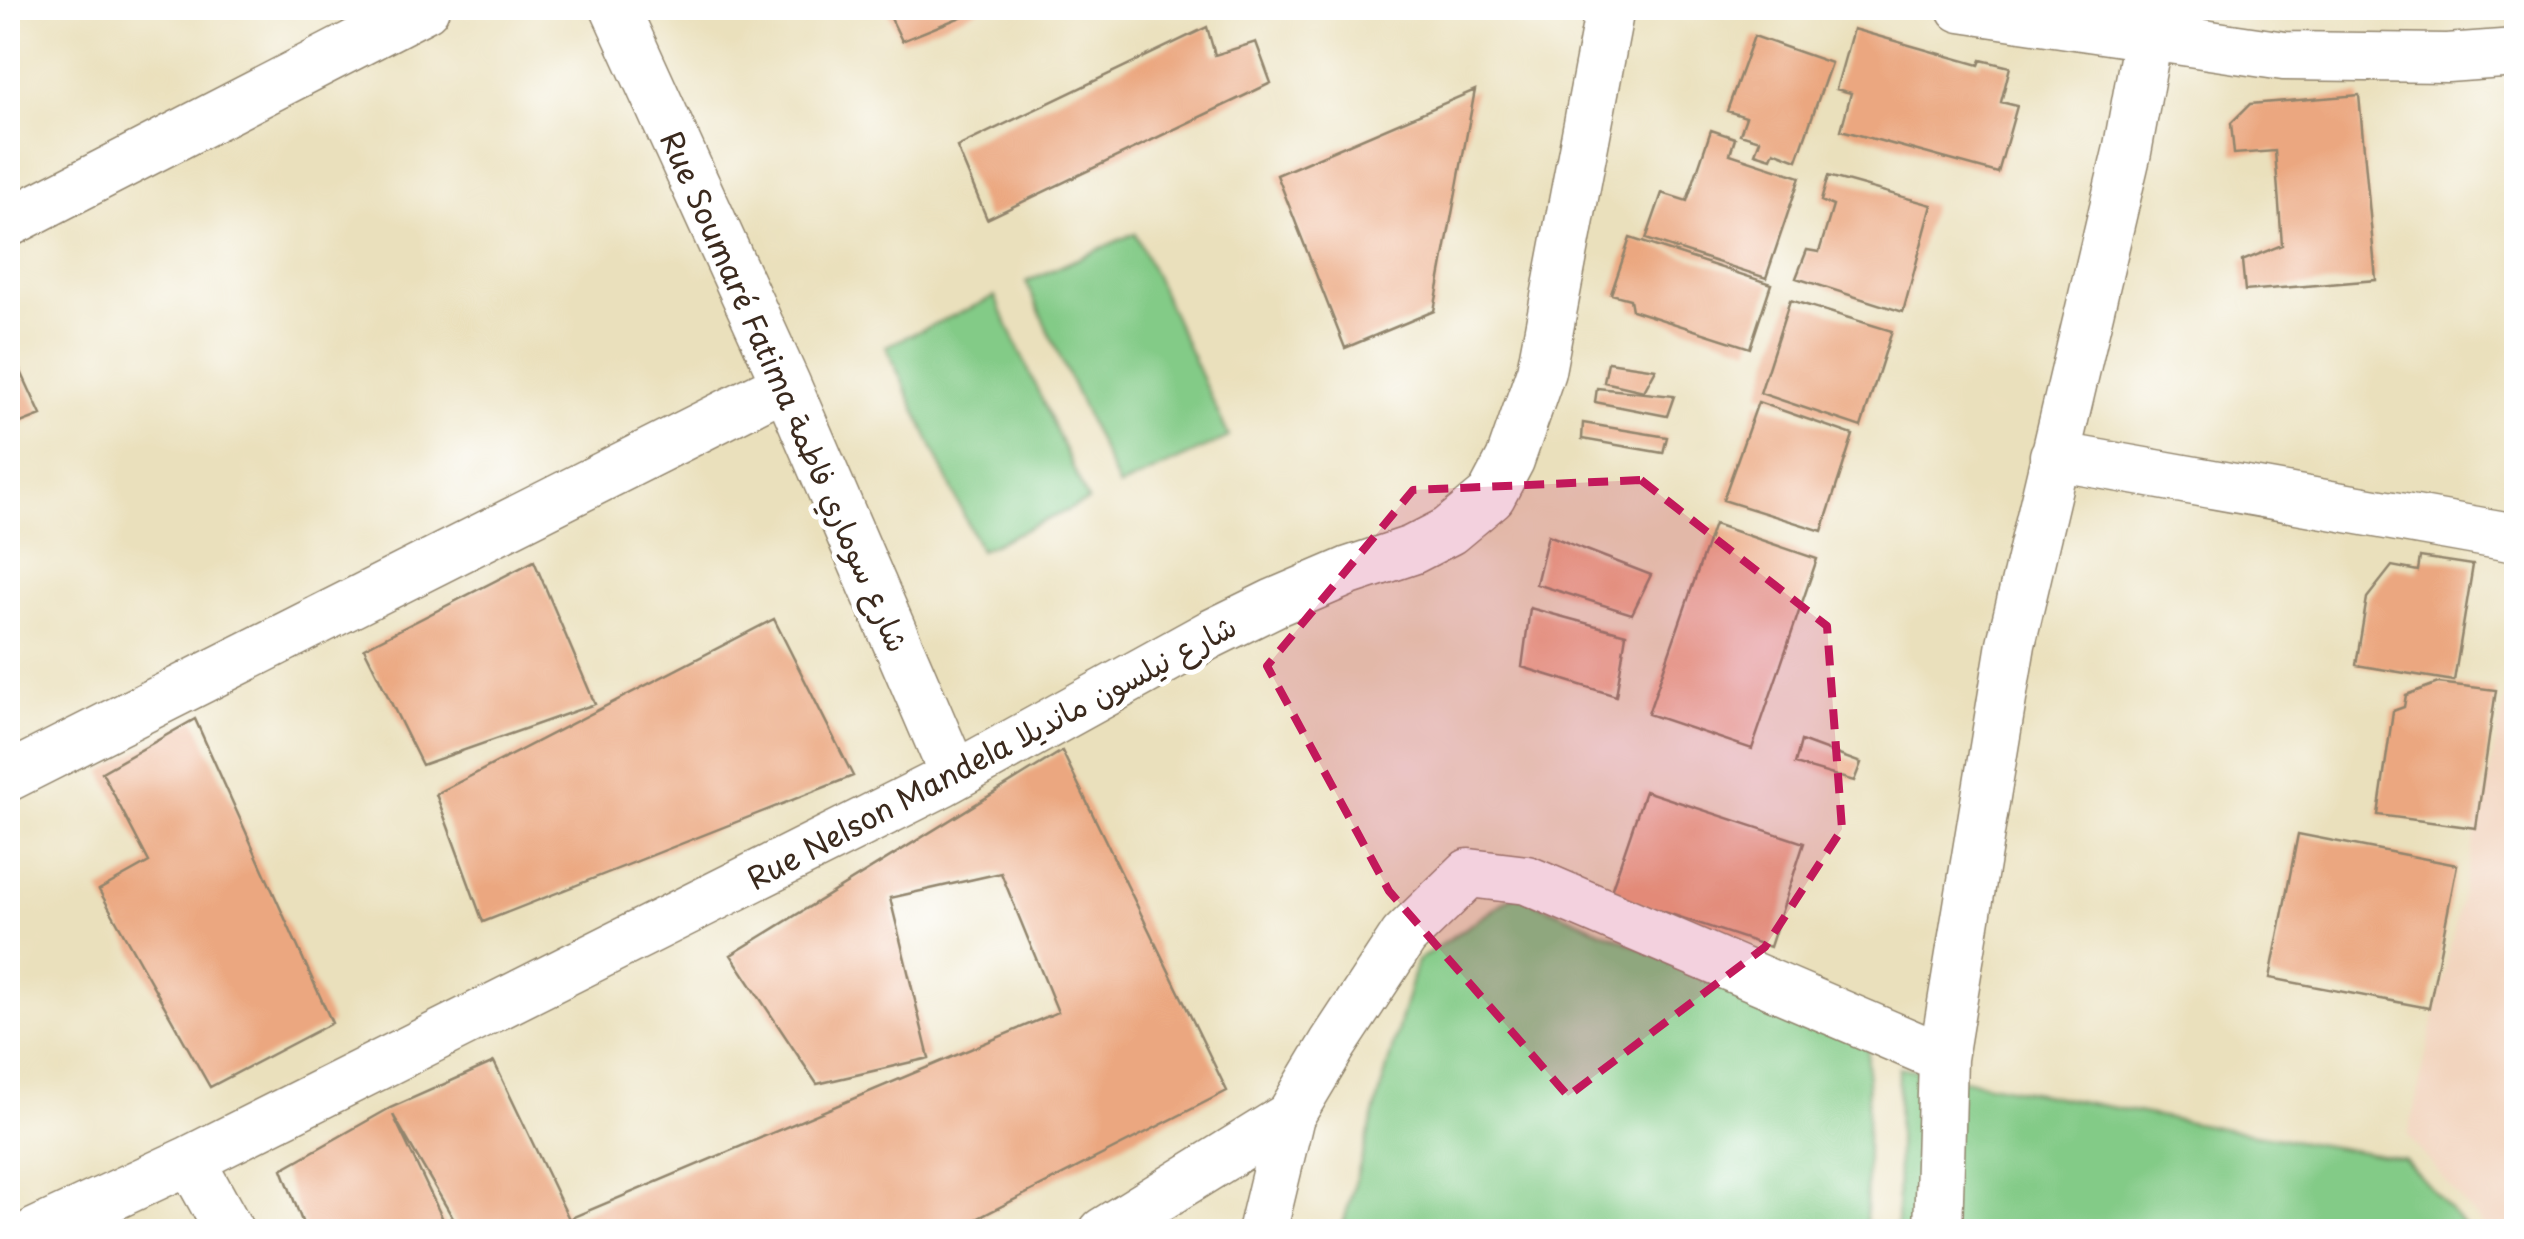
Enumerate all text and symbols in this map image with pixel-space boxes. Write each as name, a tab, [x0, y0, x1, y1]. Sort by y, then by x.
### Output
street label: Rue Soumaré Fatima شارع سوماري فاطمة	[649, 123, 922, 659]
street label: Rue Nelson Mandela شارع نيلسون مانديلا	[738, 602, 1244, 900]

